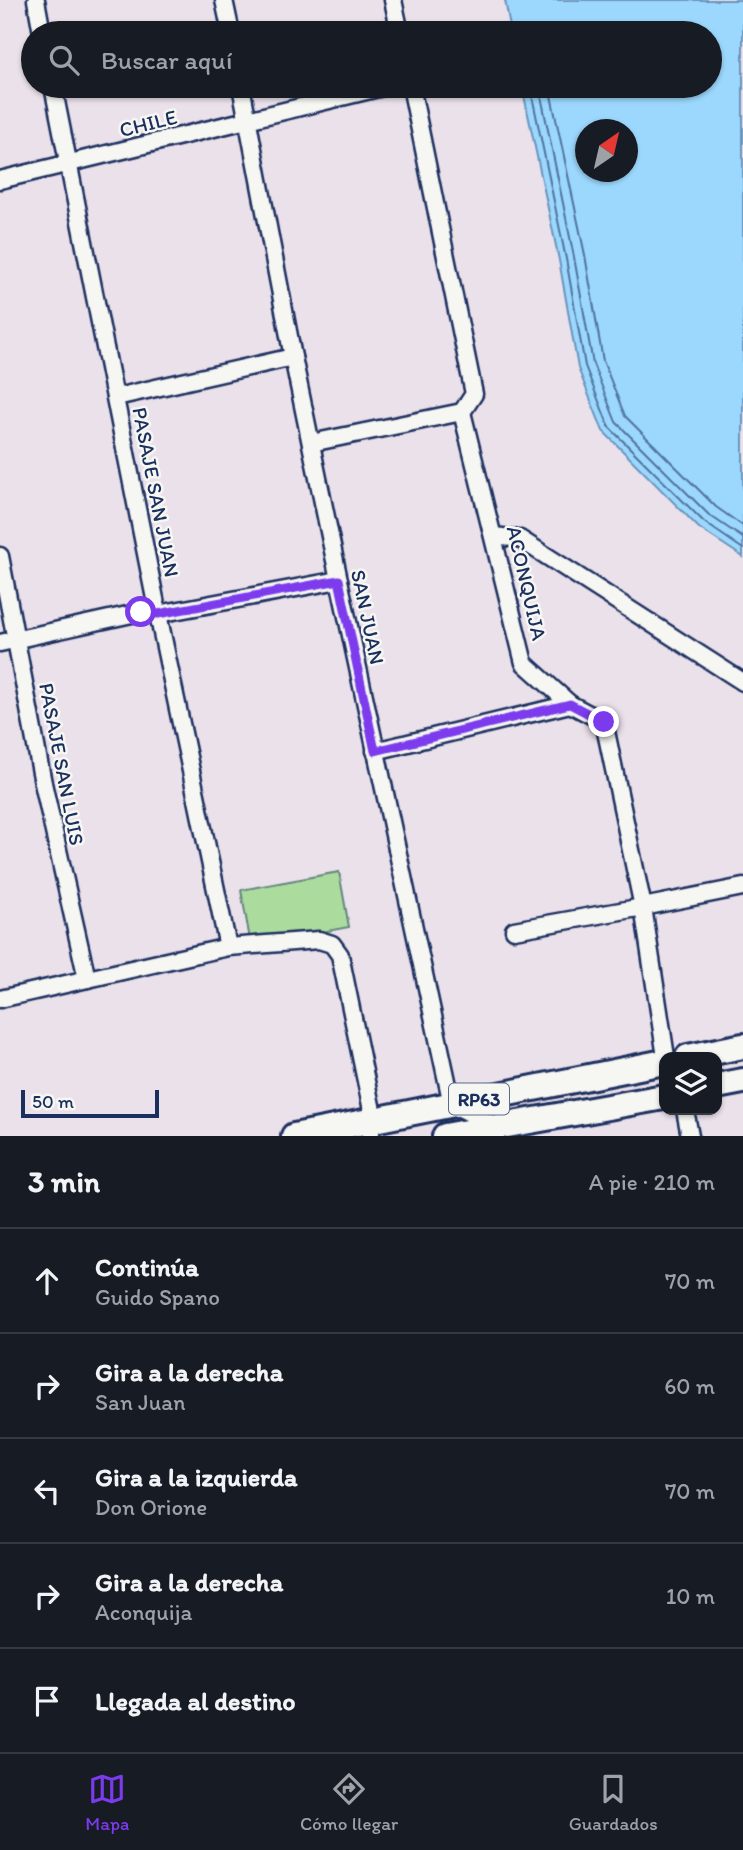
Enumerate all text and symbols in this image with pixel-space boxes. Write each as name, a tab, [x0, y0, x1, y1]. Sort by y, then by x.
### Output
search box	[21, 21, 722, 98]
icon: search	[45, 41, 83, 79]
text: Buscar aquí	[101, 44, 232, 76]
street label: CHILE	[117, 104, 180, 142]
north arrow	[575, 119, 638, 182]
street label: PASAJE SAN JUAN	[127, 405, 185, 579]
street label: ACONQUIJA	[502, 523, 552, 643]
street label: SAN JUAN	[346, 567, 390, 667]
route start	[125, 596, 156, 627]
street label: PASAJE SAN LUIS	[34, 681, 90, 847]
route end	[588, 706, 619, 737]
map controls	[659, 1052, 722, 1115]
button: layers	[659, 1052, 722, 1115]
road number: RP63	[449, 1084, 509, 1114]
scale bar	[21, 1087, 159, 1119]
text: 50 m	[32, 1090, 74, 1113]
text: 3 min	[28, 1163, 100, 1200]
text: A pie · 210 m	[589, 1168, 715, 1196]
text: Continúa	[95, 1251, 199, 1283]
icon: ahead	[28, 1262, 66, 1300]
text: 70 m	[665, 1267, 715, 1295]
text: Guido Spano	[95, 1283, 220, 1311]
text: Gira a la derecha	[95, 1356, 283, 1388]
icon: right	[28, 1367, 66, 1405]
text: 60 m	[664, 1372, 715, 1400]
text: San Juan	[95, 1388, 185, 1416]
text: Gira a la izquierda	[95, 1461, 298, 1493]
icon: left	[28, 1472, 66, 1510]
text: 70 m	[665, 1477, 715, 1505]
text: Don Orione	[95, 1493, 207, 1521]
text: Gira a la derecha	[95, 1566, 283, 1598]
icon: right	[28, 1577, 66, 1615]
text: 10 m	[666, 1582, 715, 1610]
text: Aconquija	[95, 1598, 192, 1626]
icon: arrive	[28, 1682, 66, 1720]
text: Llegada al destino	[95, 1685, 296, 1717]
tab: Mapa	[85, 1770, 129, 1835]
tab: Cómo llegar	[300, 1770, 398, 1835]
tab: Guardados	[569, 1770, 658, 1835]

